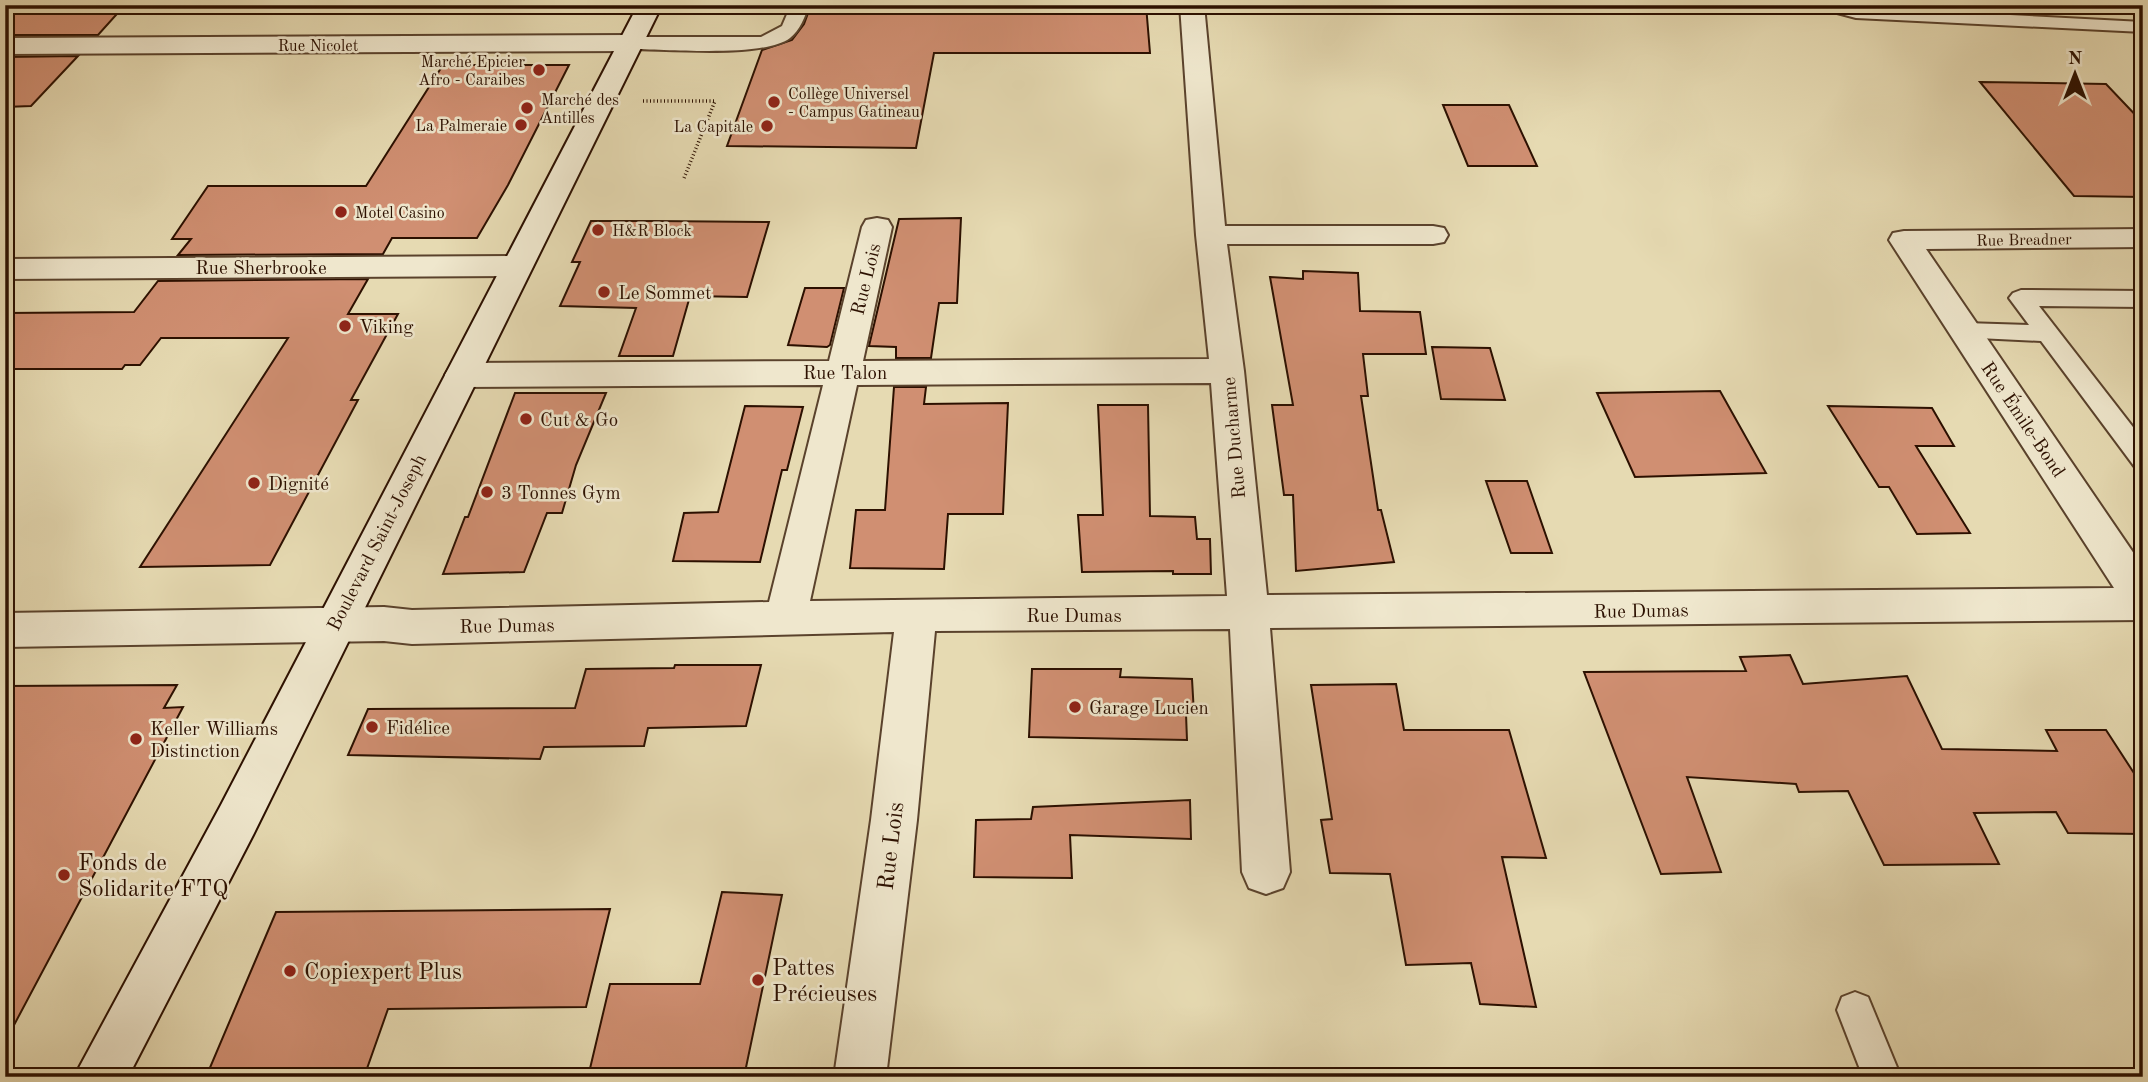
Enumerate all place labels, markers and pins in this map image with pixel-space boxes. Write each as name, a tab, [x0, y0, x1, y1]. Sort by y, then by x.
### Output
place label: Marché Epicier Afro - Caraibes	[418, 55, 525, 89]
marker: Marché Epicier Afro - Caraibes	[531, 62, 547, 78]
place label: Collège Universel - Campus Gatineau	[788, 87, 920, 121]
place label: Marché des Antilles	[541, 93, 619, 127]
marker: Collège Universel - Campus Gatineau	[766, 94, 782, 110]
marker: Marché des Antilles	[519, 100, 535, 116]
marker: La Palmeraie	[513, 117, 529, 133]
marker: La Capitale	[759, 118, 775, 134]
place label: La Palmeraie	[415, 119, 507, 135]
place label: La Capitale	[673, 120, 753, 136]
marker: Motel Casino	[333, 204, 349, 220]
place label: Motel Casino	[355, 206, 445, 222]
marker: H&R Block	[590, 222, 606, 238]
place label: H&R Block	[612, 224, 692, 240]
marker: Le Sommet	[596, 284, 612, 300]
place label: Le Sommet	[618, 285, 712, 304]
marker: Viking	[337, 318, 353, 334]
place label: Viking	[359, 319, 414, 338]
marker: Cut & Go	[518, 411, 534, 427]
place label: Cut & Go	[540, 412, 618, 431]
marker: Dignité	[246, 475, 262, 491]
place label: Dignité	[268, 476, 329, 495]
marker: 3 Tonnes Gym	[479, 484, 495, 500]
place label: 3 Tonnes Gym	[501, 485, 621, 504]
marker: Garage Lucien	[1067, 699, 1083, 715]
place label: Garage Lucien	[1089, 700, 1209, 719]
marker: Fidélice	[364, 719, 380, 735]
place label: Fidélice	[386, 720, 450, 739]
place label: Keller Williams Distinction	[150, 721, 278, 762]
marker: Keller Williams Distinction	[128, 731, 144, 747]
place label: Fonds de Solidarite FTQ	[78, 852, 228, 901]
marker: Fonds de Solidarite FTQ	[56, 867, 72, 883]
place label: Pattes Précieuses	[772, 957, 877, 1006]
place label: Copiexpert Plus	[304, 961, 462, 984]
marker: Copiexpert Plus	[282, 963, 298, 979]
marker: Pattes Précieuses	[750, 972, 766, 988]

